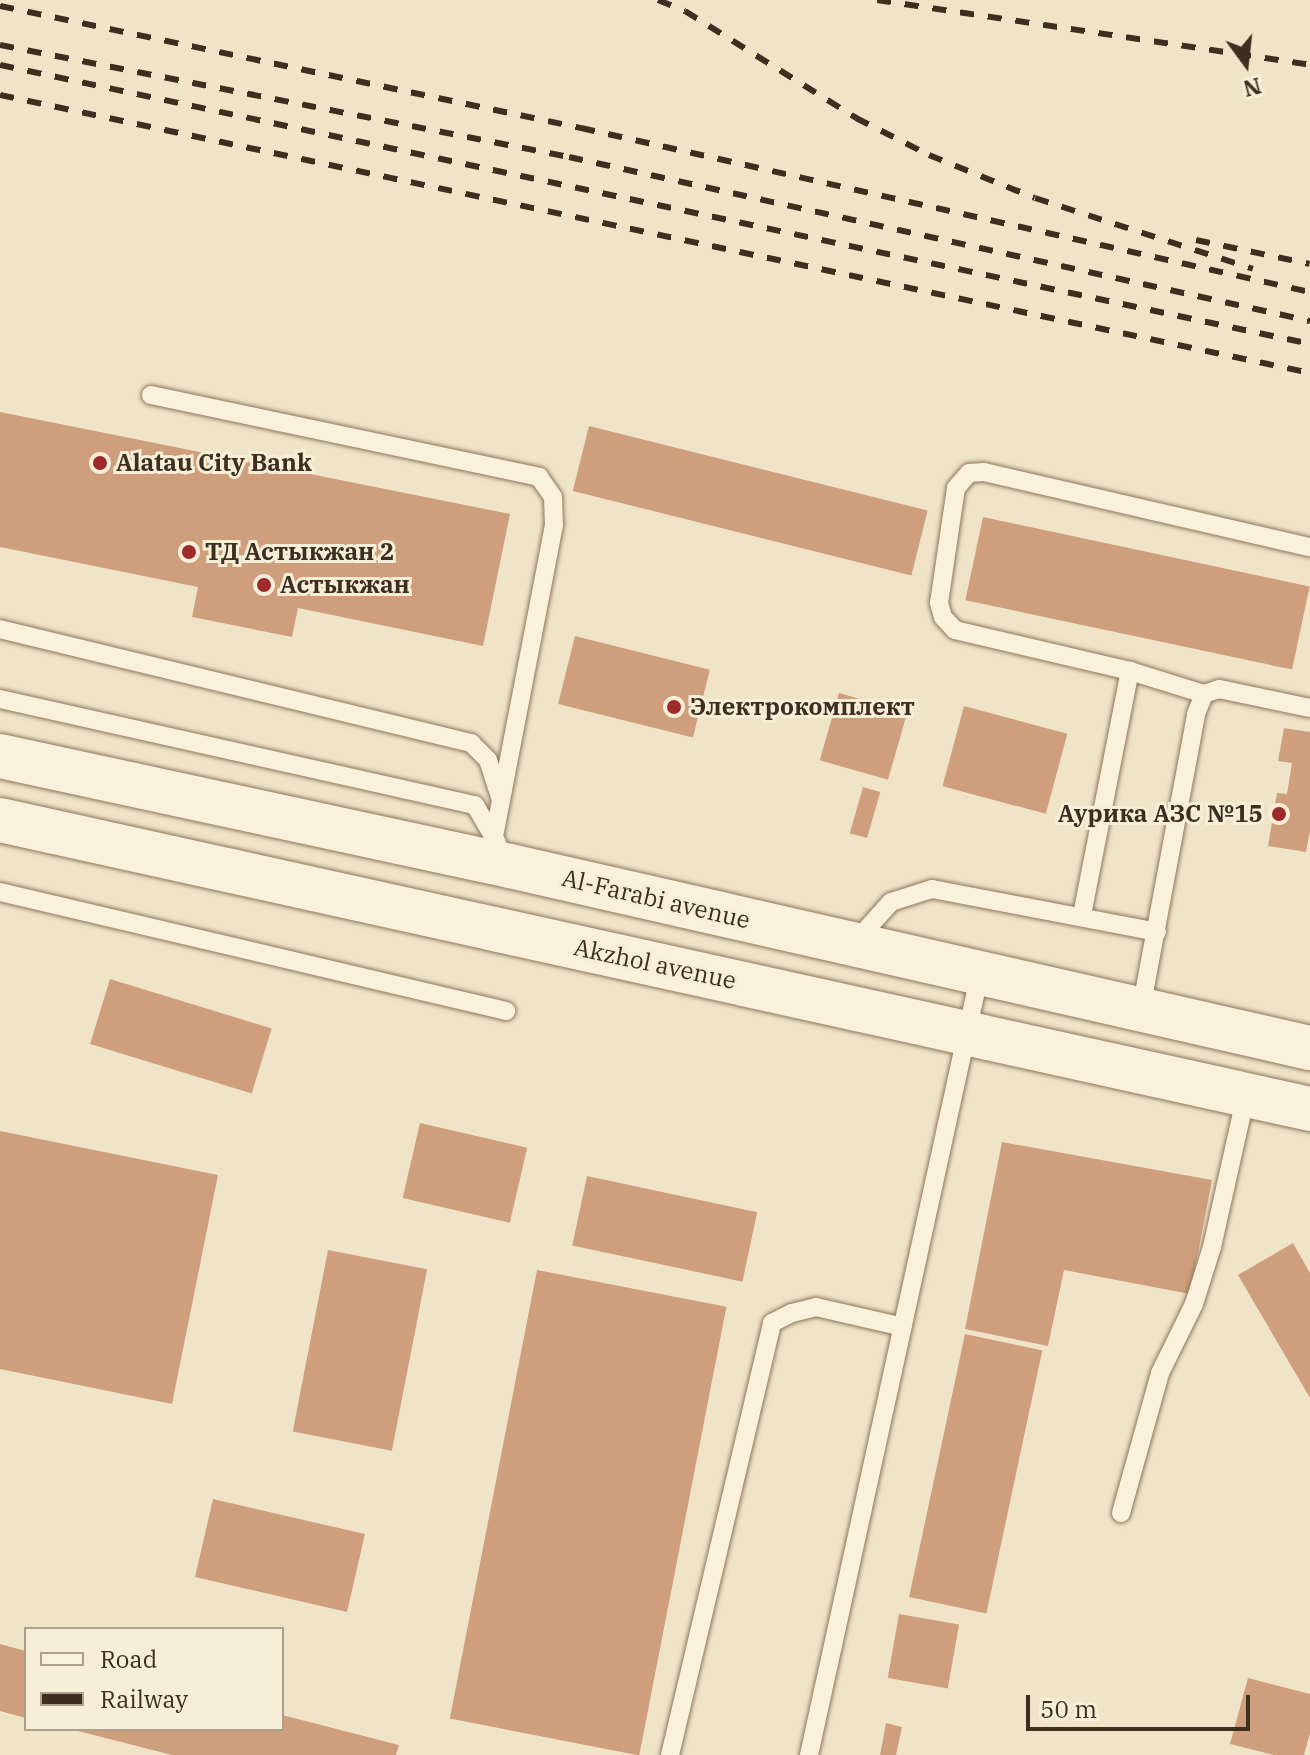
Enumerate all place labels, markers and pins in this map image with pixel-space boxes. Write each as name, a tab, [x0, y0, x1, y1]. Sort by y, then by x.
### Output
place label: Alatau City Bank	[116, 449, 312, 477]
marker: Alatau City Bank	[91, 454, 109, 472]
place label: ТД Астыкжан 2	[205, 538, 394, 566]
marker: ТД Астыкжан 2	[180, 543, 198, 561]
place label: Астыкжан	[280, 571, 410, 599]
marker: Астыкжан	[255, 576, 273, 594]
place label: Электрокомплект	[690, 693, 915, 721]
marker: Электрокомплект	[665, 698, 683, 716]
place label: Аурика АЗС №15	[1058, 800, 1263, 828]
marker: Аурика АЗС №15	[1270, 805, 1288, 823]

